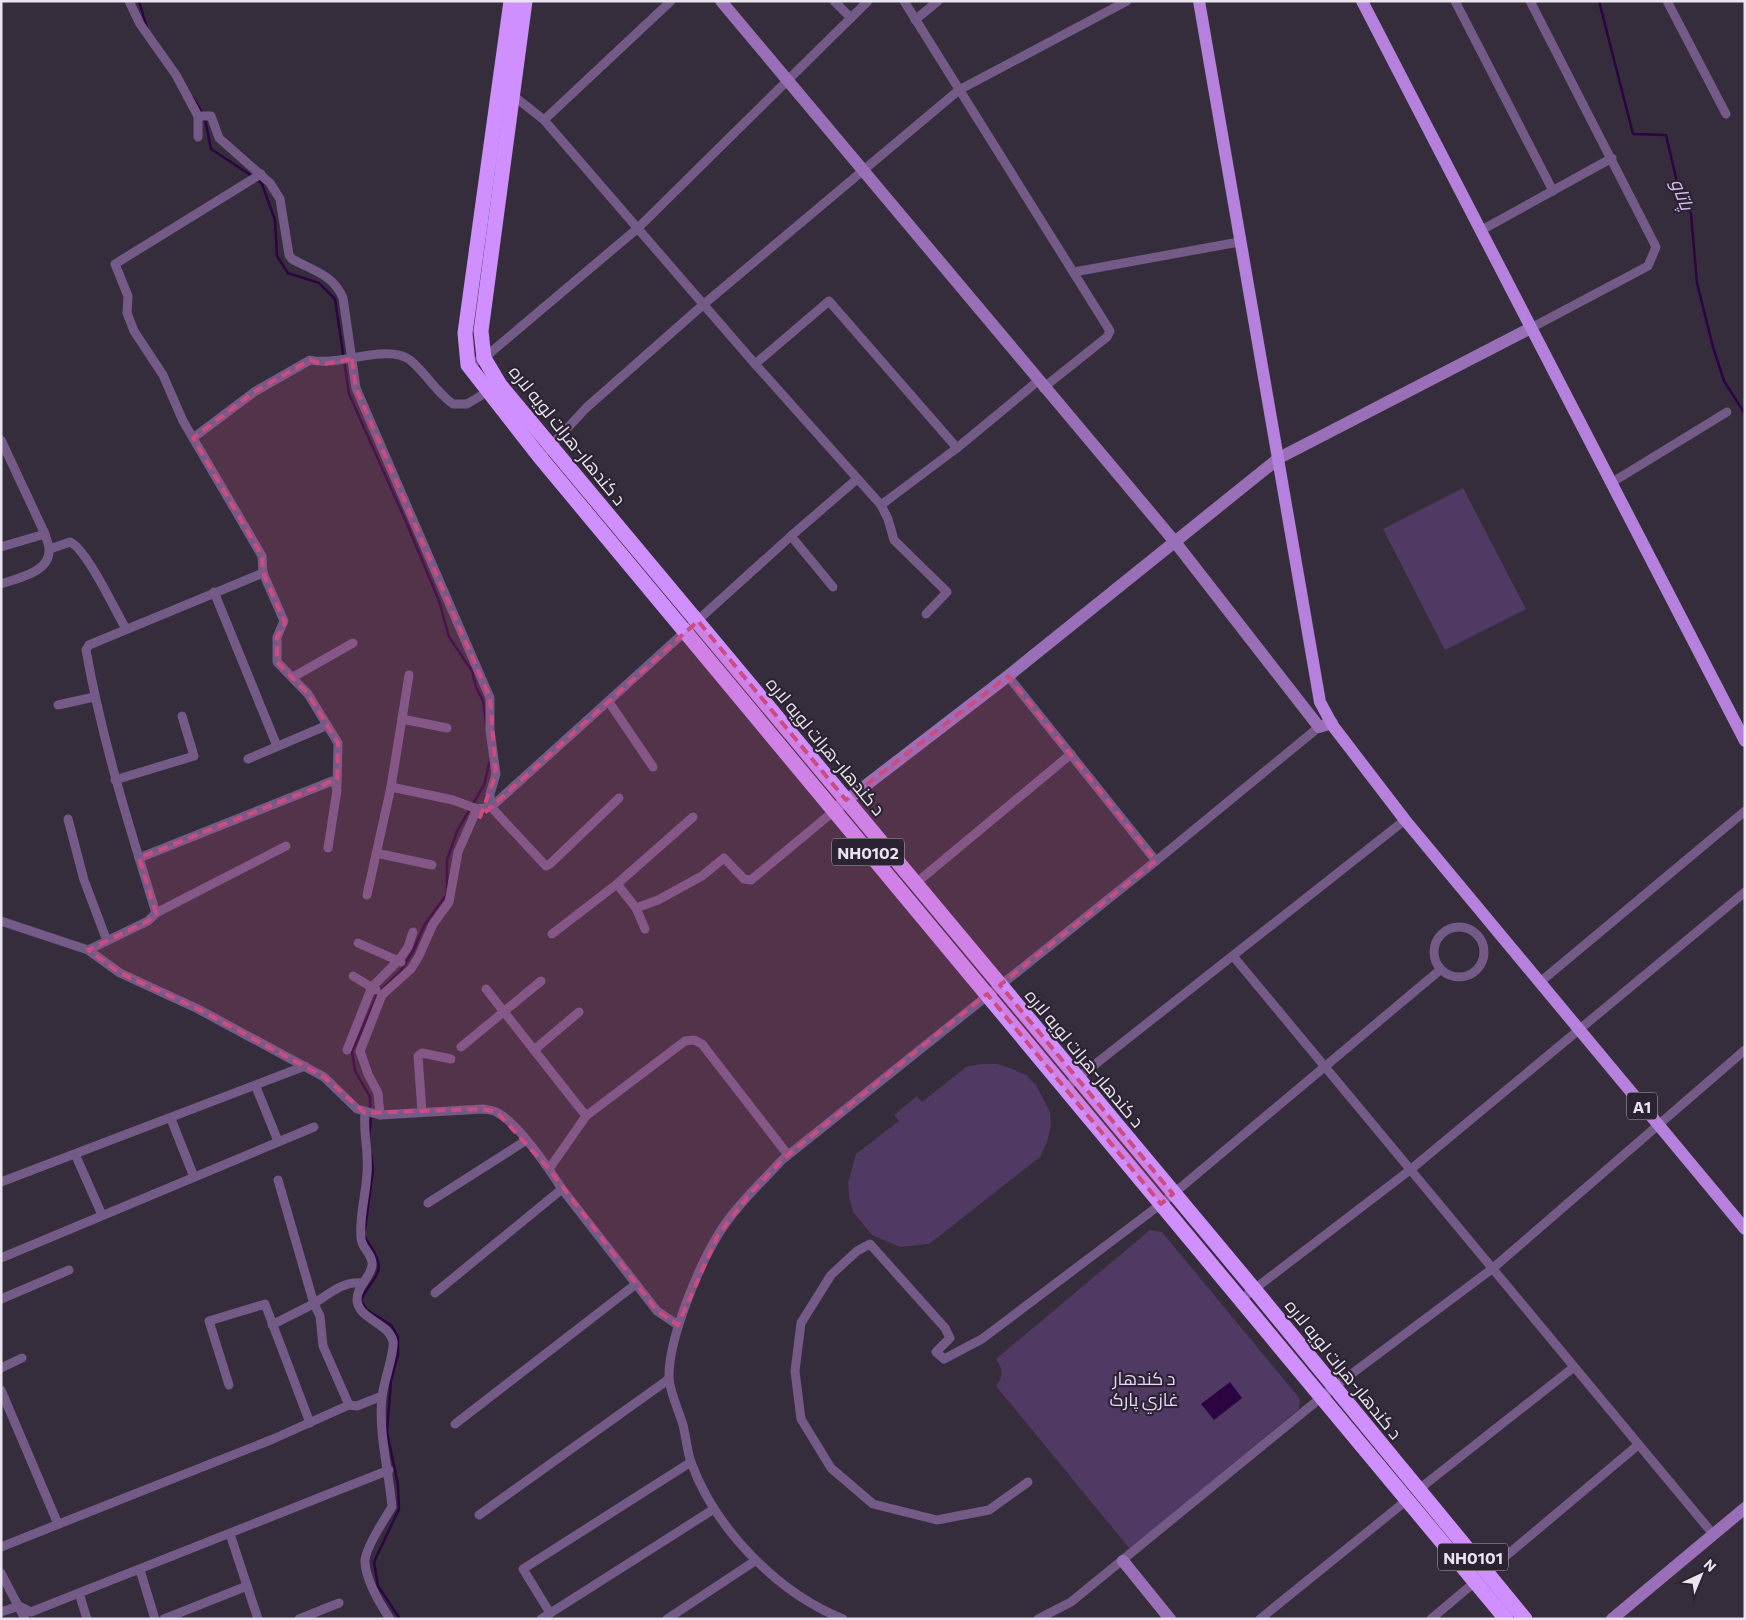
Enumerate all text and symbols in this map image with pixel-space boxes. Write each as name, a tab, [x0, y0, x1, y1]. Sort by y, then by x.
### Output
water label: پاتاو	[1665, 175, 1700, 214]
street label: د کندهار-هرات لويه لاره	[504, 361, 631, 510]
street label: د کندهار-هرات لويه لاره	[761, 673, 890, 820]
road number: NH0102	[832, 839, 904, 866]
street label: د کندهار-هرات لويه لاره	[1020, 985, 1149, 1132]
road number: A1	[1627, 1092, 1657, 1120]
street label: د کندهار-هرات لويه لاره	[1280, 1295, 1407, 1444]
park label: د کندهار غازي پارک	[1109, 1367, 1179, 1414]
road number: NH0101	[1438, 1544, 1508, 1570]
north arrow	[1676, 1550, 1726, 1600]
text: N	[1701, 1556, 1720, 1575]

